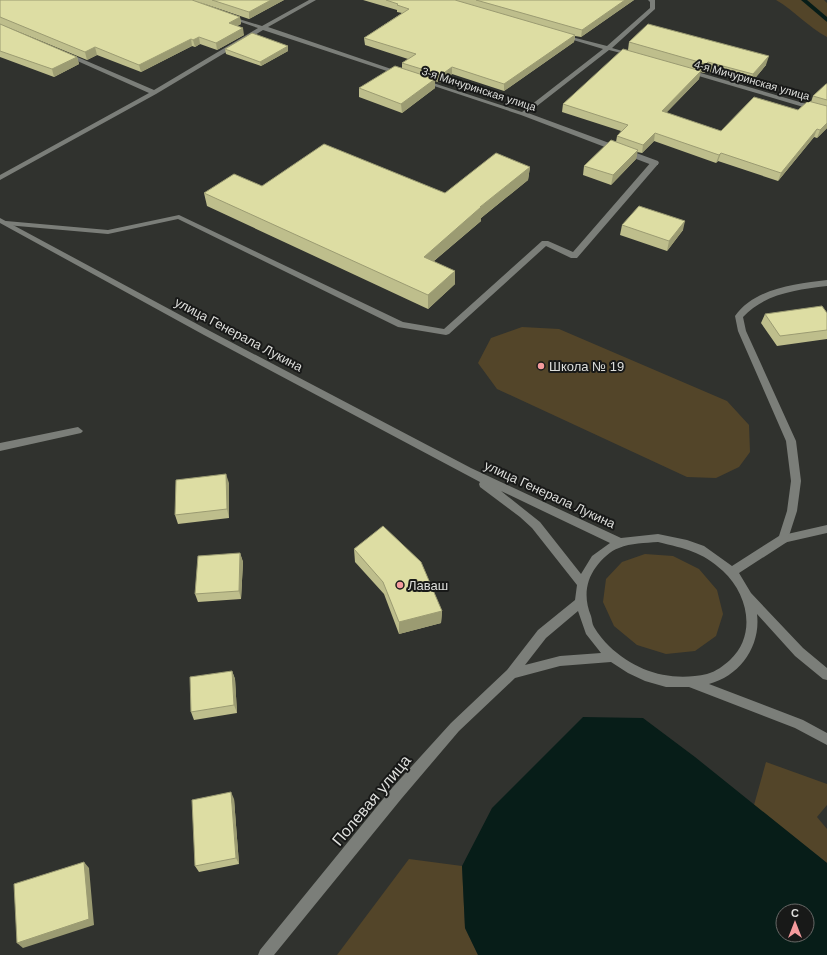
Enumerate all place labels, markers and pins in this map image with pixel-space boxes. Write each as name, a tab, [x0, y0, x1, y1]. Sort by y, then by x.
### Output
place label: Школа № 19	[549, 359, 624, 374]
marker: Школа № 19	[536, 361, 546, 371]
place label: Лаваш	[408, 578, 448, 593]
marker: Лаваш	[395, 580, 405, 590]

